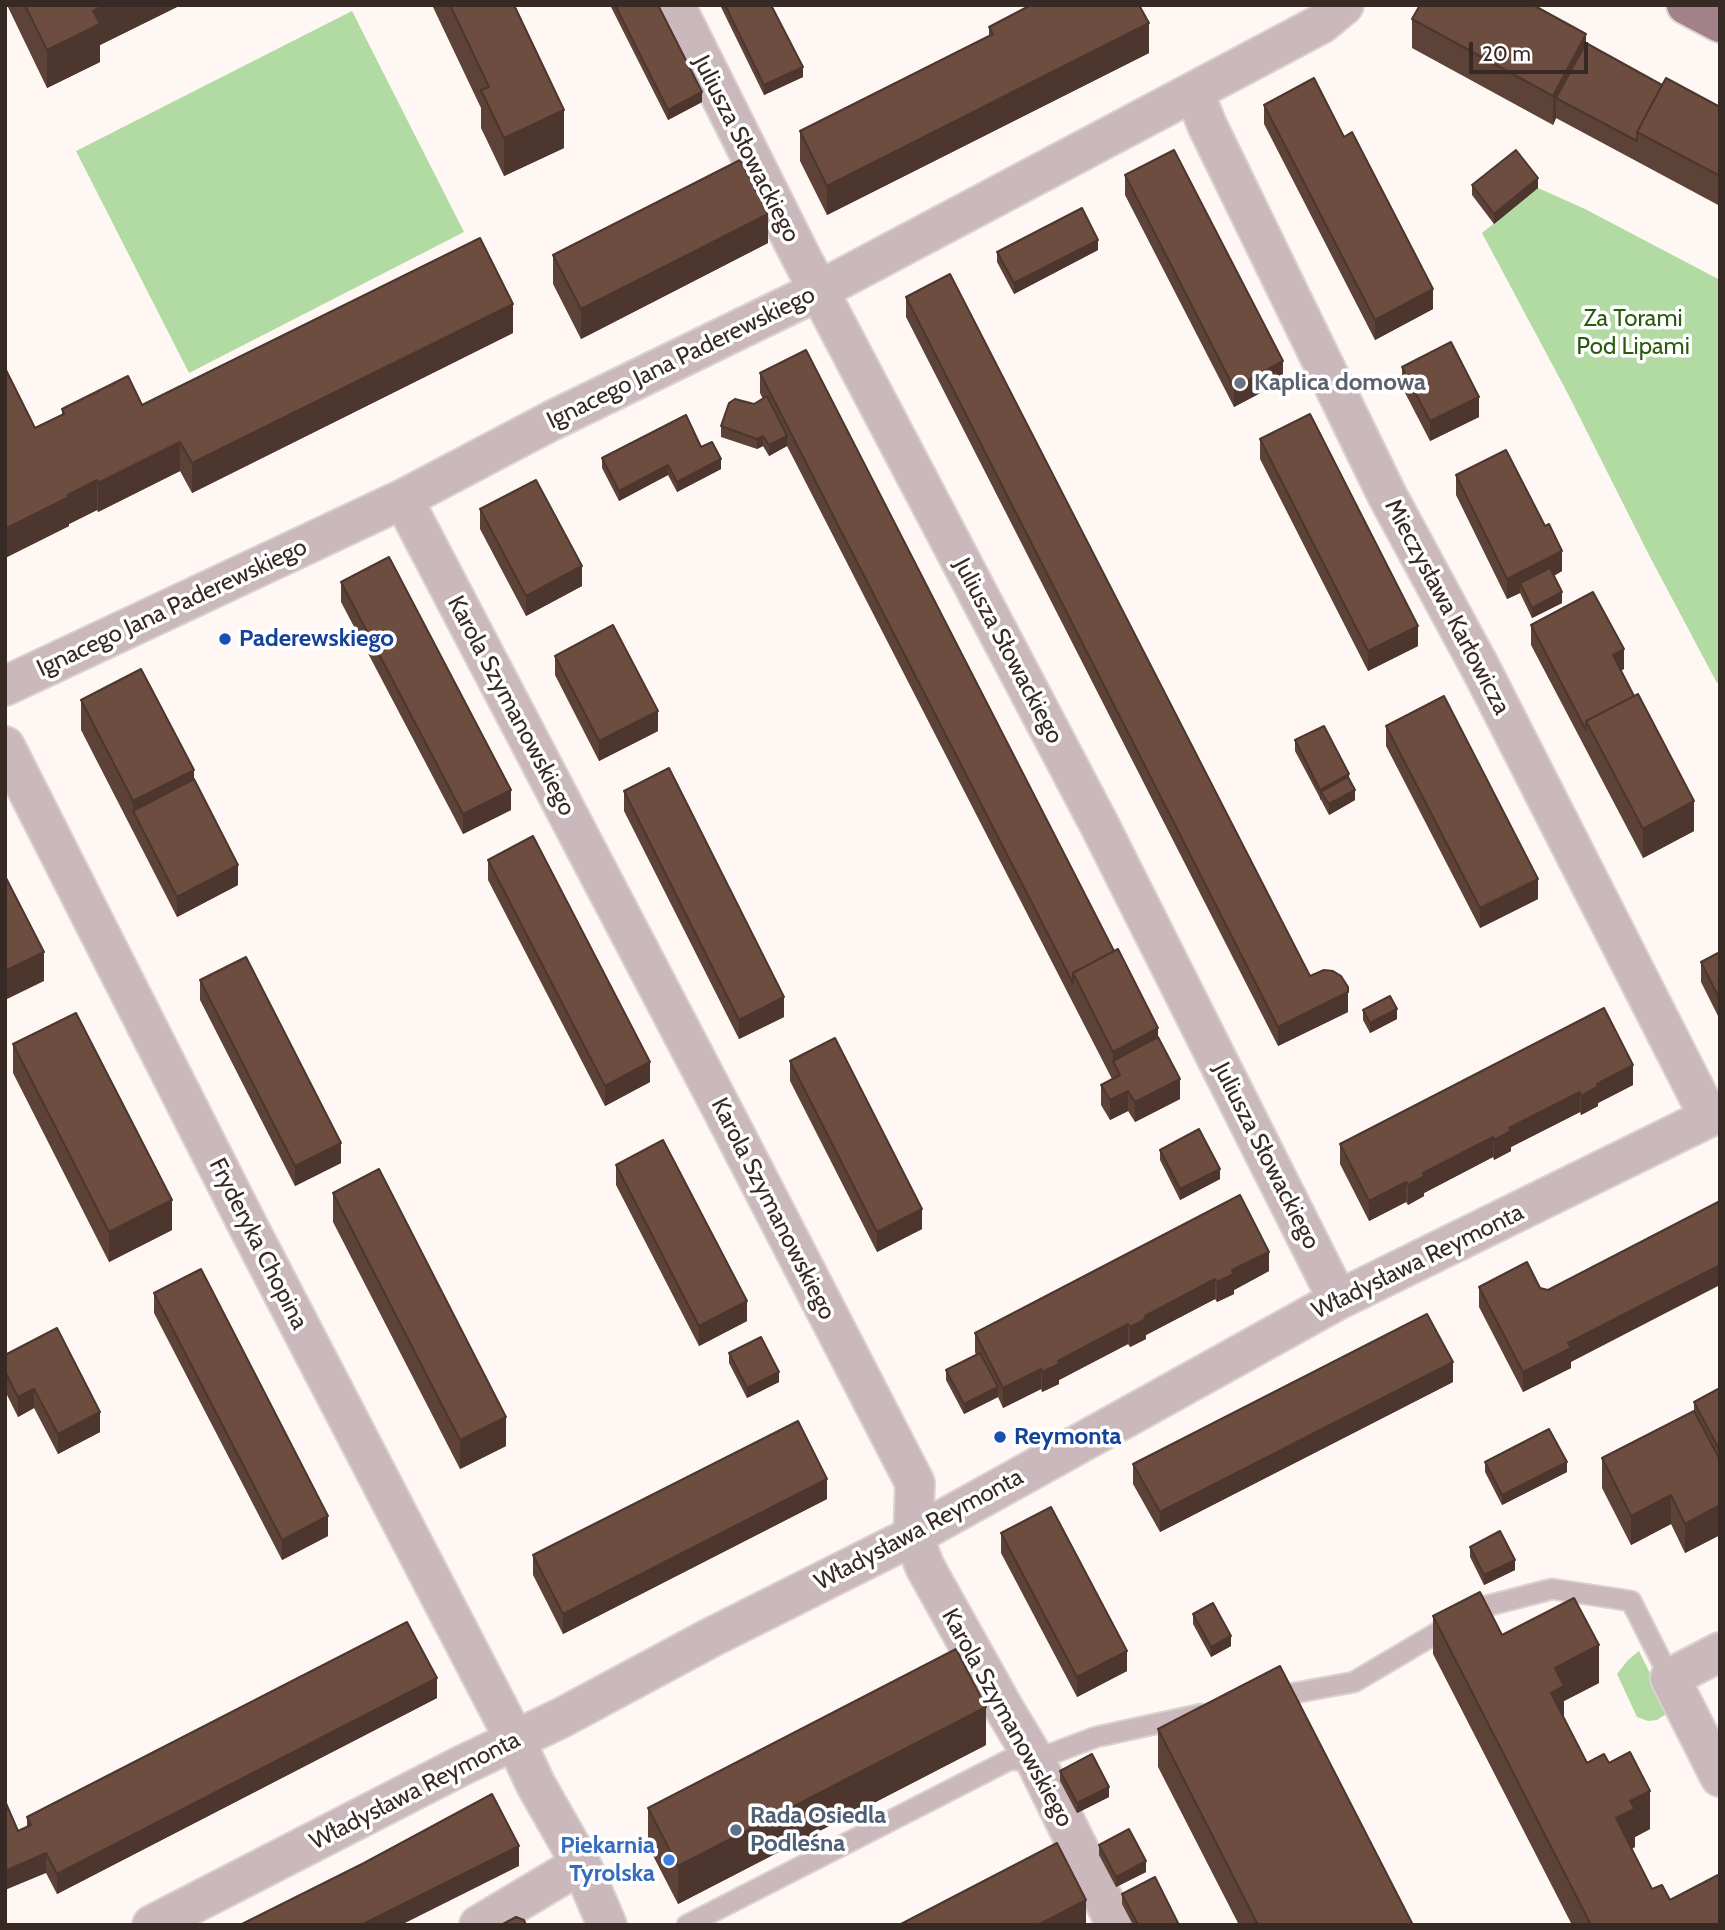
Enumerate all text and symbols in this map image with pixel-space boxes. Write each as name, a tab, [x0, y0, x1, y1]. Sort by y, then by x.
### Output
scale bar	[1473, 28, 1592, 72]
text: 20 m	[1482, 41, 1531, 66]
street label: Juliusza Słowackiego	[686, 51, 806, 247]
street label: Ignacego Jana Paderewskiego	[542, 280, 820, 436]
park label: Za Torami Pod Lipami	[1576, 305, 1690, 361]
place label: Kaplica domowa	[1254, 369, 1426, 397]
marker: Kaplica domowa	[1232, 375, 1248, 391]
street label: Mieczysława Karłowicza	[1378, 494, 1516, 720]
street label: Ignacego Jana Paderewskiego	[32, 533, 312, 683]
street label: Juliusza Słowackiego	[947, 553, 1069, 749]
street label: Karola Szymanowskiego	[441, 591, 581, 821]
place label: Paderewskiego	[239, 625, 394, 653]
marker: Paderewskiego	[217, 631, 233, 647]
street label: Juliusza Słowackiego	[1206, 1058, 1326, 1254]
street label: Karola Szymanowskiego	[705, 1093, 841, 1325]
street label: Fryderyka Chopina	[202, 1154, 314, 1334]
street label: Władysława Reymonta	[1308, 1198, 1528, 1326]
place label: Reymonta	[1014, 1423, 1121, 1451]
marker: Reymonta	[992, 1429, 1008, 1445]
street label: Władysława Reymonta	[810, 1463, 1028, 1597]
street label: Karola Szymanowskiego	[935, 1604, 1079, 1832]
street label: Władysława Reymonta	[305, 1726, 525, 1856]
place label: Rada Osiedla Podleśna	[750, 1802, 886, 1858]
marker: Rada Osiedla Podleśna	[728, 1822, 744, 1838]
place label: Piekarnia Tyrolska	[560, 1832, 655, 1888]
marker: Piekarnia Tyrolska	[661, 1852, 677, 1868]

